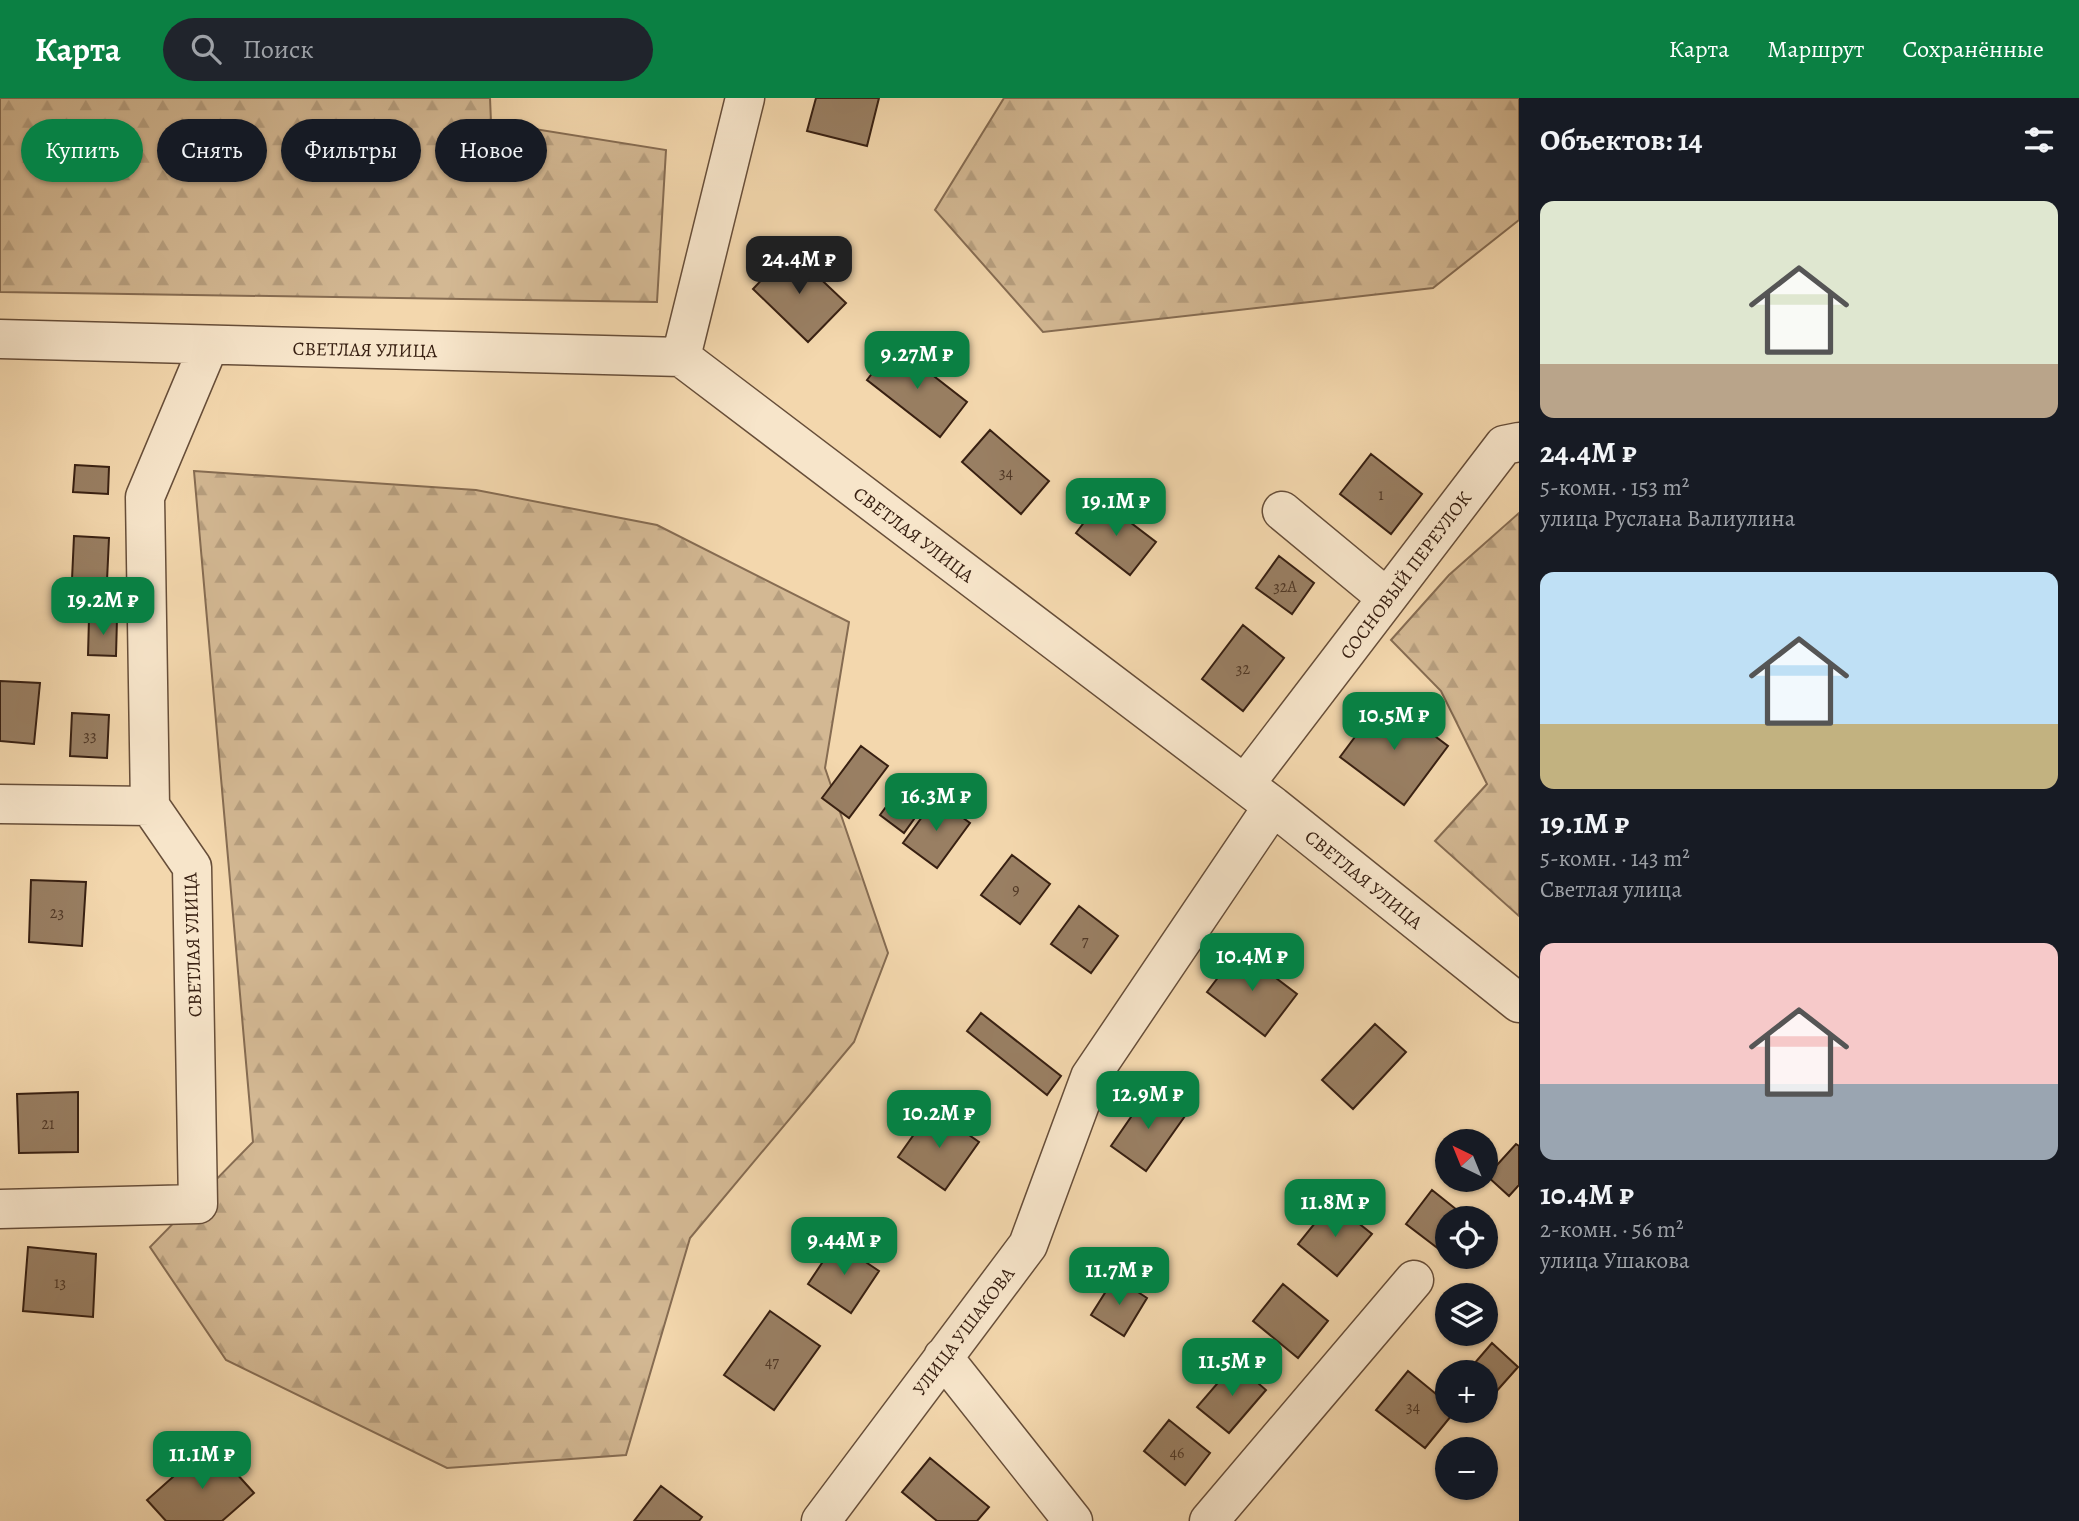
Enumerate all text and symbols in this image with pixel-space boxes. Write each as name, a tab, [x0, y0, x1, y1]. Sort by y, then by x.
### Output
search box	[163, 18, 653, 81]
text: Карта	[35, 27, 121, 72]
icon: search	[187, 30, 225, 68]
text: Поиск	[243, 32, 314, 67]
text: Карта	[1669, 33, 1729, 65]
text: Маршрут	[1767, 33, 1865, 65]
text: Сохранённые	[1903, 33, 2044, 65]
chip: Купить	[21, 119, 143, 182]
chip: Снять	[157, 119, 267, 182]
chip: Фильтры	[281, 119, 421, 182]
chip: Новое	[435, 119, 547, 182]
text: Объектов: 14	[1540, 120, 1702, 160]
icon: filters	[2020, 121, 2058, 159]
pin: 24.4M ₽	[734, 236, 864, 296]
text: 24.4M ₽	[762, 243, 836, 274]
icon: home	[1736, 247, 1862, 373]
pin: 9.27M ₽	[852, 331, 982, 391]
street label: СВЕТЛАЯ УЛИЦА	[292, 336, 438, 364]
text: 9.27M ₽	[881, 338, 953, 369]
text: 24.4M ₽	[1540, 432, 1637, 472]
house number: 34	[999, 462, 1013, 484]
text: 5-комн. · 153 m²	[1540, 472, 1689, 503]
pin: 19.1M ₽	[1051, 478, 1181, 538]
street label: СВЕТЛАЯ УЛИЦА	[848, 481, 980, 589]
house number: 1	[1378, 484, 1384, 506]
text: 19.1M ₽	[1082, 485, 1150, 516]
street label: СОСНОВЫЙ ПЕРЕУЛОК	[1334, 486, 1478, 665]
text: улица Руслана Валиулина	[1540, 503, 1795, 534]
house number: 32А	[1273, 576, 1297, 598]
pin: 19.2M ₽	[38, 578, 168, 637]
text: 19.2M ₽	[67, 584, 139, 615]
icon: home	[1736, 618, 1862, 744]
house number: 32	[1236, 658, 1251, 680]
pin: 10.5M ₽	[1329, 692, 1459, 752]
text: 10.5M ₽	[1359, 699, 1429, 730]
house number: 33	[83, 725, 97, 747]
pin: 16.3M ₽	[871, 774, 1001, 833]
text: 16.3M ₽	[901, 780, 971, 811]
text: 19.1M ₽	[1540, 803, 1629, 843]
street label: СВЕТЛАЯ УЛИЦА	[1299, 824, 1428, 936]
text: 5-комн. · 143 m²	[1540, 843, 1690, 874]
street label: СВЕТЛАЯ УЛИЦА	[177, 871, 209, 1018]
text: Светлая улица	[1540, 874, 1682, 905]
house number: 9	[1012, 879, 1020, 901]
house number: 23	[50, 902, 64, 924]
house number: 7	[1082, 930, 1089, 952]
pin: 10.4M ₽	[1187, 934, 1317, 993]
text: 10.4M ₽	[1216, 940, 1288, 971]
icon: home	[1736, 989, 1862, 1115]
pin: 12.9M ₽	[1083, 1072, 1213, 1131]
text: 12.9M ₽	[1112, 1078, 1184, 1109]
pin: 10.2M ₽	[874, 1090, 1004, 1150]
text: 10.2M ₽	[903, 1097, 975, 1128]
house number: 21	[41, 1113, 55, 1135]
north arrow	[1435, 1129, 1498, 1192]
map controls	[1435, 1129, 1498, 1500]
text: 10.4M ₽	[1540, 1174, 1634, 1214]
pin: 11.8M ₽	[1270, 1180, 1400, 1239]
text: 11.8M ₽	[1301, 1186, 1369, 1217]
button: locate	[1435, 1206, 1498, 1269]
text: 2-комн. · 56 m²	[1540, 1214, 1684, 1245]
pin: 9.44M ₽	[779, 1218, 909, 1277]
text: 9.44M ₽	[807, 1224, 881, 1255]
text: улица Ушакова	[1540, 1245, 1690, 1276]
pin: 11.7M ₽	[1054, 1248, 1184, 1307]
text: 11.7M ₽	[1085, 1254, 1153, 1285]
street label: УЛИЦА УШАКОВА	[907, 1261, 1021, 1401]
house number: 13	[54, 1272, 66, 1294]
button: layers	[1435, 1283, 1498, 1346]
pin: 11.5M ₽	[1167, 1338, 1297, 1398]
text: 11.5M ₽	[1198, 1345, 1266, 1376]
house number: 47	[765, 1351, 779, 1373]
button: +	[1435, 1360, 1498, 1423]
house number: 34	[1406, 1396, 1420, 1418]
pin: 11.1M ₽	[137, 1432, 267, 1491]
button: −	[1435, 1437, 1498, 1500]
text: 11.1M ₽	[169, 1438, 235, 1469]
house number: 46	[1170, 1442, 1184, 1464]

